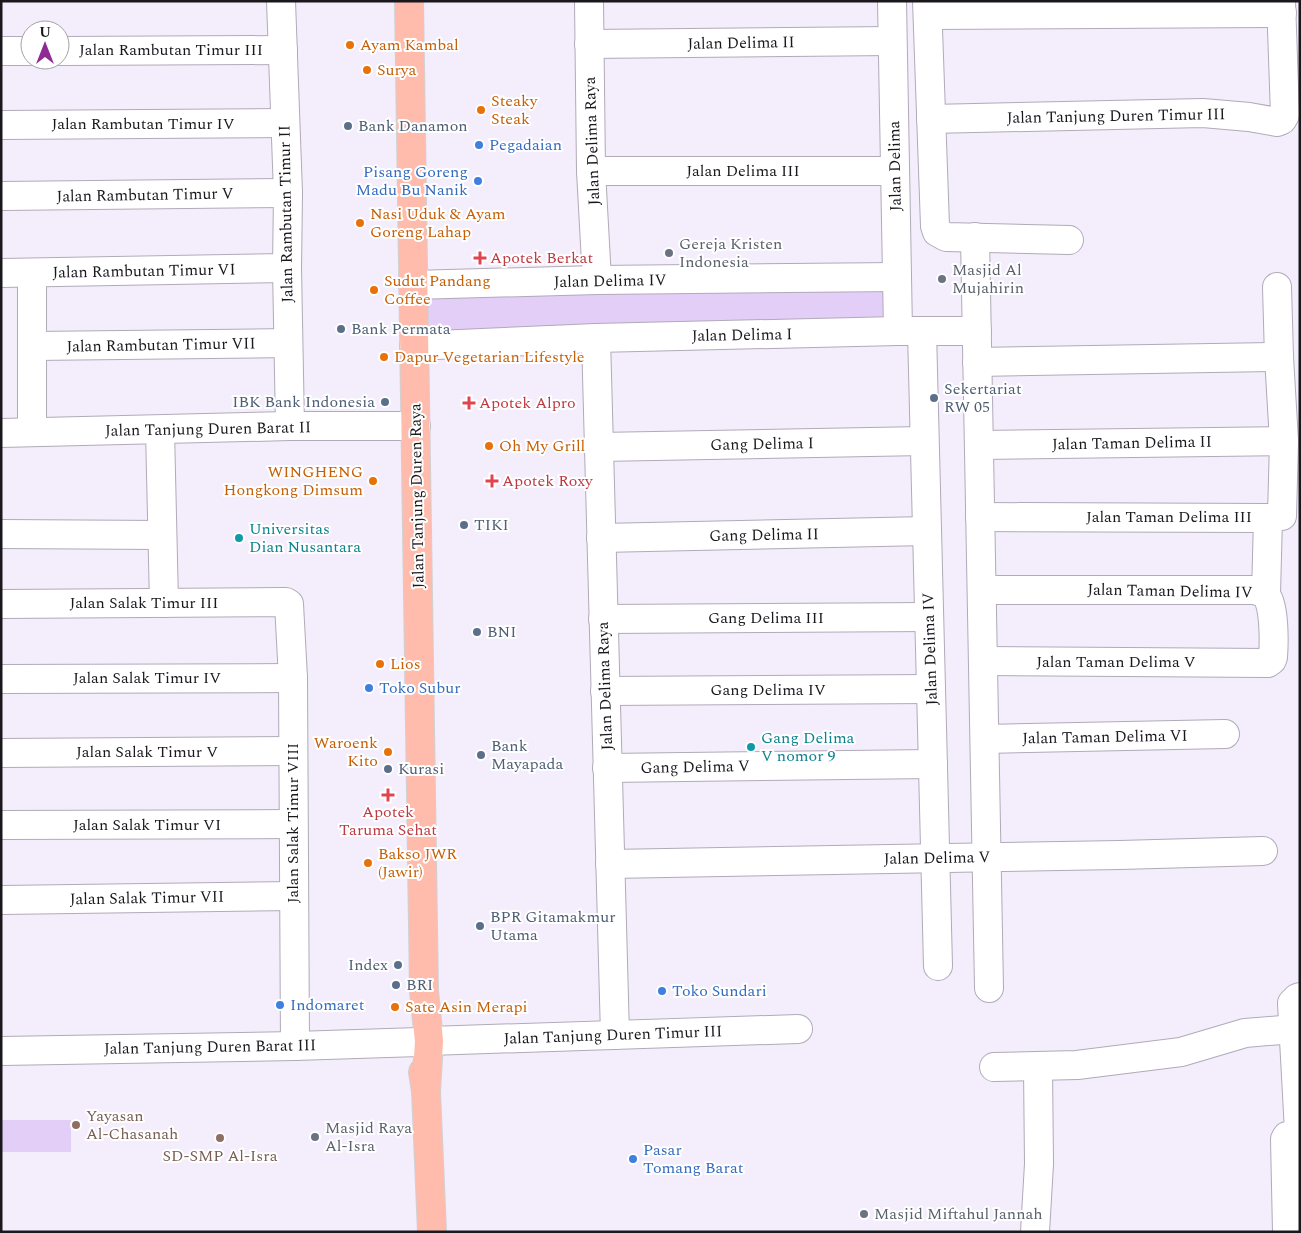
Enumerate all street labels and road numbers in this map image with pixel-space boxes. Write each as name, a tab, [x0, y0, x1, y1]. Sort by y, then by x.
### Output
street label: Jalan Delima II	[687, 30, 795, 56]
street label: Jalan Rambutan Timur III	[79, 38, 263, 62]
street label: Jalan Delima Raya	[578, 76, 606, 206]
street label: Jalan Tanjung Duren Timur III	[1006, 102, 1226, 130]
street label: Jalan Rambutan Timur IV	[51, 112, 235, 136]
street label: Jalan Delima	[882, 120, 908, 212]
street label: Jalan Rambutan Timur II	[272, 125, 300, 303]
street label: Jalan Delima III	[686, 159, 800, 183]
street label: Jalan Rambutan Timur V	[56, 181, 234, 209]
street label: Jalan Rambutan Timur VI	[52, 257, 236, 285]
street label: Jalan Delima IV	[553, 268, 667, 294]
street label: Jalan Delima I	[691, 322, 793, 348]
street label: Jalan Rambutan Timur VII	[66, 331, 256, 359]
street label: Jalan Tanjung Duren Raya	[403, 403, 431, 589]
street label: Jalan Tanjung Duren Barat II	[105, 415, 311, 443]
street label: Jalan Taman Delima II	[1052, 430, 1212, 456]
street label: Gang Delima I	[710, 431, 814, 457]
street label: Jalan Taman Delima III	[1086, 505, 1252, 529]
street label: Gang Delima II	[709, 522, 819, 548]
street label: Jalan Taman Delima IV	[1087, 578, 1253, 604]
street label: Jalan Salak Timur III	[70, 591, 218, 615]
street label: Jalan Delima IV	[916, 592, 944, 706]
street label: Gang Delima III	[708, 606, 824, 630]
street label: Jalan Delima Raya	[591, 621, 619, 751]
street label: Jalan Taman Delima V	[1036, 650, 1196, 674]
street label: Jalan Salak Timur IV	[73, 666, 221, 690]
street label: Gang Delima IV	[710, 678, 826, 702]
street label: Jalan Taman Delima VI	[1022, 724, 1188, 750]
street label: Jalan Salak Timur V	[76, 740, 218, 764]
street label: Jalan Salak Timur VIII	[281, 743, 305, 903]
street label: Gang Delima V	[640, 754, 750, 780]
street label: Jalan Salak Timur VI	[73, 813, 221, 837]
street label: Jalan Delima V	[884, 845, 991, 871]
street label: Jalan Salak Timur VII	[70, 885, 224, 911]
street label: Jalan Tanjung Duren Timur III	[503, 1019, 723, 1051]
street label: Jalan Tanjung Duren Barat III	[104, 1033, 316, 1061]

